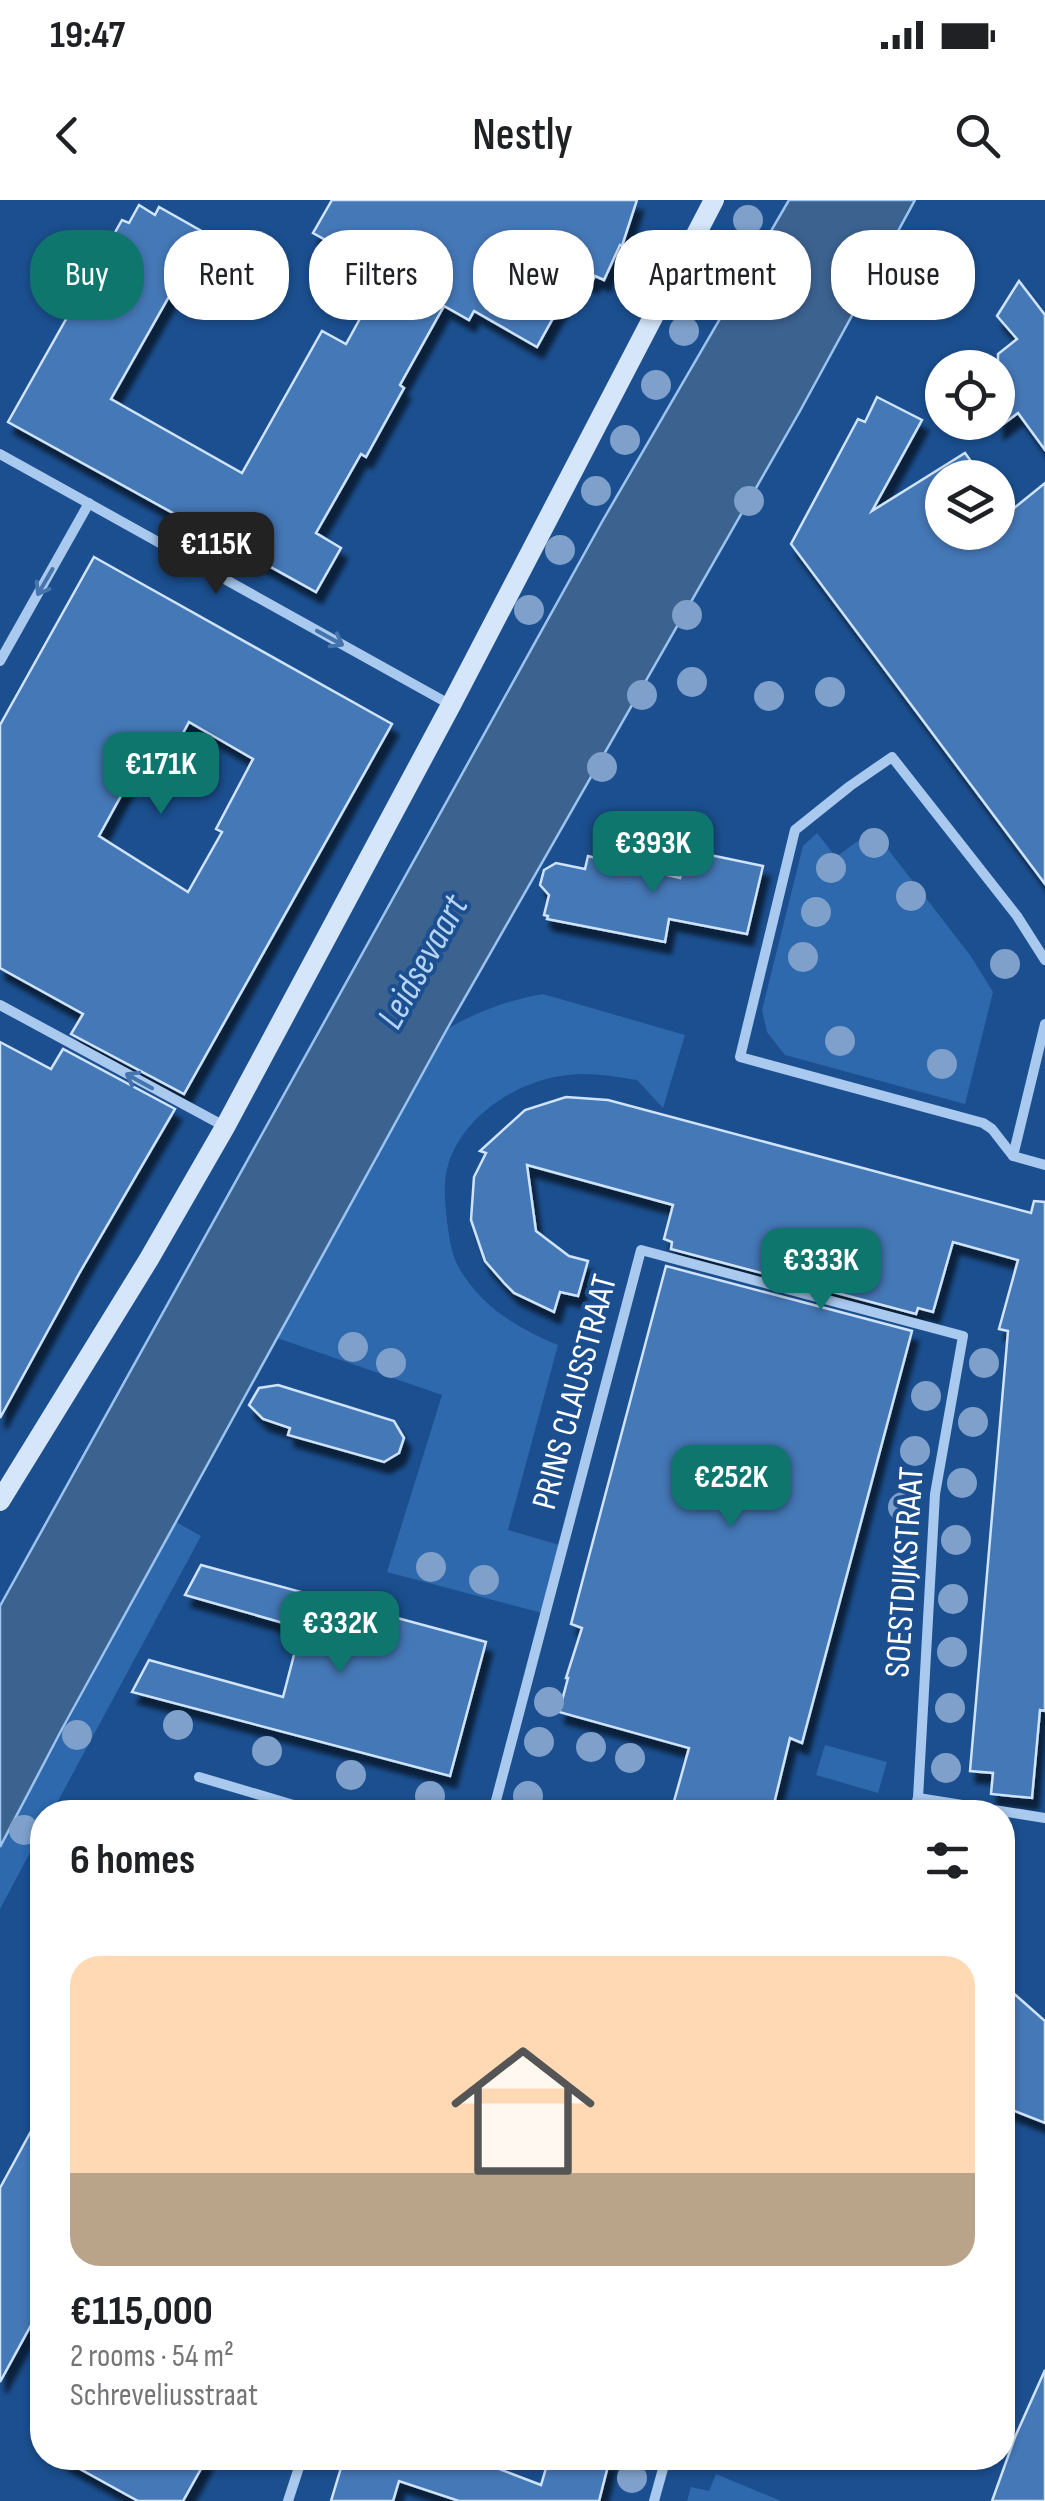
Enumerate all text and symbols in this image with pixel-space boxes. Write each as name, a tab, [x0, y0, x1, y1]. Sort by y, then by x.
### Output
text: 19:47	[50, 13, 125, 58]
icon: back	[40, 108, 95, 163]
text: Nestly	[472, 108, 573, 163]
icon: search	[950, 108, 1005, 163]
chip: Buy	[30, 230, 144, 320]
chip: Rent	[164, 230, 289, 320]
chip: Filters	[309, 230, 453, 320]
chip: New	[473, 230, 594, 320]
chip: Apartment	[614, 230, 811, 320]
chip: House	[831, 230, 975, 320]
map controls	[925, 350, 1015, 550]
button: locate	[925, 350, 1015, 440]
button: layers	[925, 460, 1015, 550]
pin: €115K	[146, 512, 286, 597]
text: €115K	[180, 525, 252, 564]
one-way arrow	[34, 567, 54, 597]
one-way arrow	[315, 628, 344, 648]
pin: €171K	[91, 732, 231, 817]
text: €171K	[125, 745, 197, 784]
pin: €393K	[583, 811, 723, 896]
text: €393K	[615, 824, 691, 863]
water label: Leidsevaart	[368, 886, 479, 1037]
one-way arrow	[125, 1071, 155, 1091]
pin: €333K	[751, 1228, 891, 1313]
text: €333K	[783, 1241, 859, 1280]
street label: PRINS CLAUSSTRAAT	[523, 1270, 627, 1514]
pin: €252K	[661, 1445, 801, 1530]
text: €252K	[694, 1458, 768, 1497]
street label: SOESTDIJKSTRAAT	[876, 1465, 934, 1679]
pin: €332K	[270, 1591, 410, 1676]
text: €332K	[302, 1604, 378, 1643]
icon: filters	[920, 1833, 975, 1888]
text: 6 homes	[70, 1835, 195, 1886]
icon: home	[433, 2021, 613, 2201]
text: €115,000	[70, 2286, 213, 2337]
text: 2 rooms · 54 m²	[70, 2337, 234, 2376]
text: Schreveliusstraat	[70, 2376, 258, 2415]

